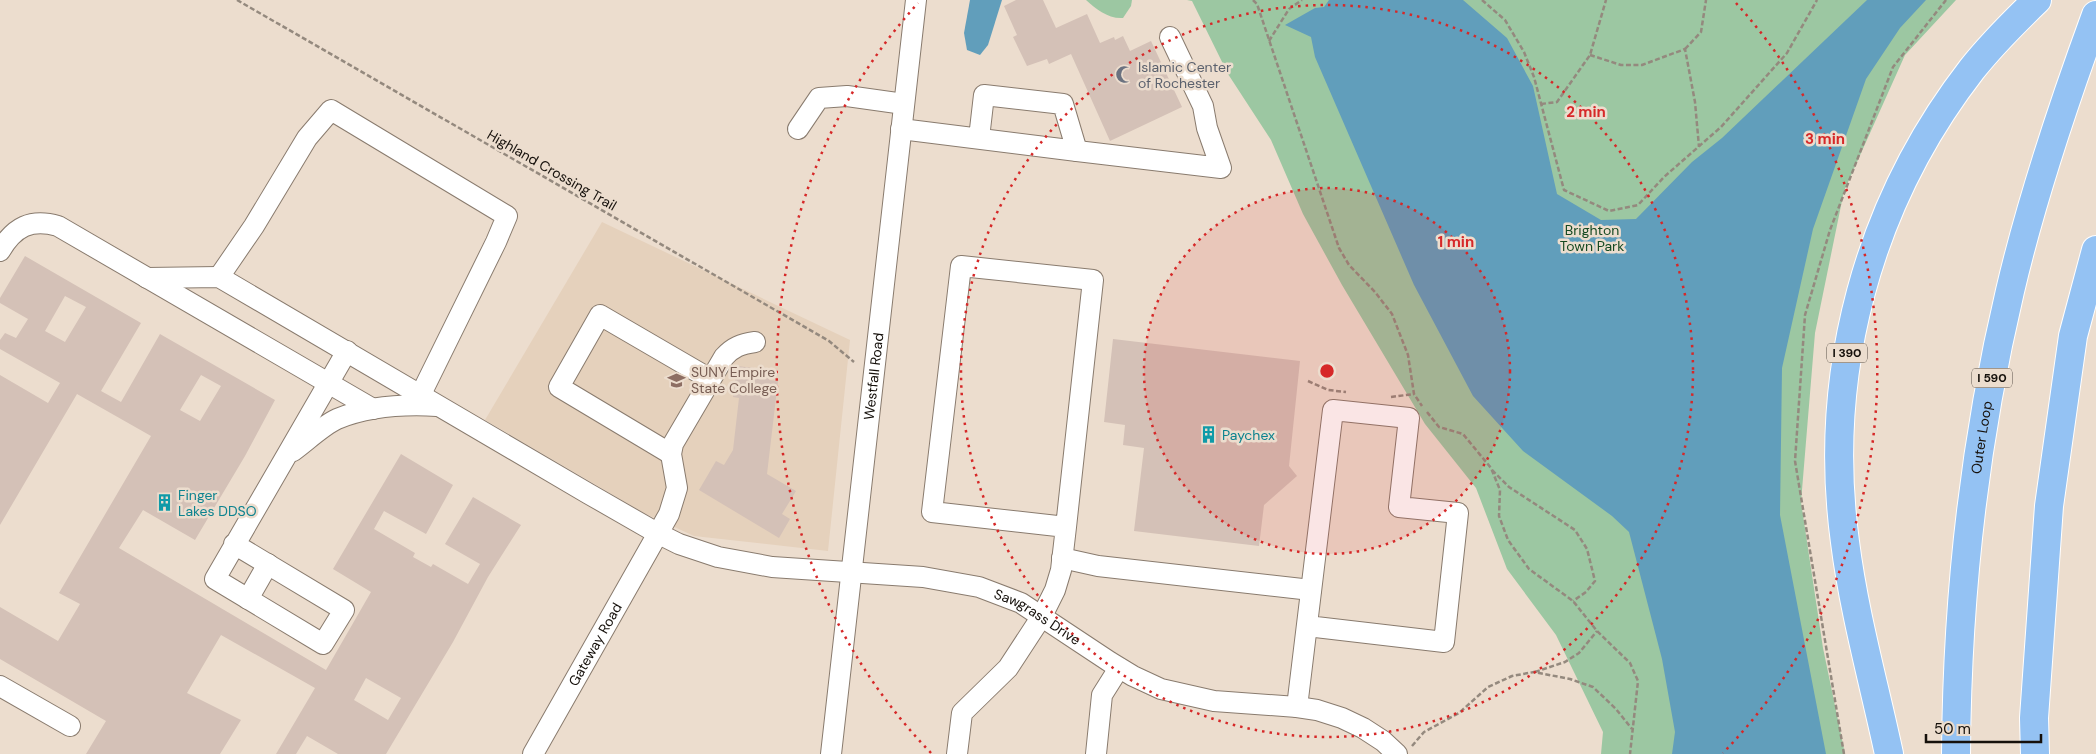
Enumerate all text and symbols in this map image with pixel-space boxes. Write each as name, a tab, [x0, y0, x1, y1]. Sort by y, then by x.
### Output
place label: Islamic Center of Rochester	[1138, 58, 1231, 92]
mosque icon: Islamic Center of Rochester	[1114, 65, 1134, 85]
text: 2 min	[1566, 102, 1606, 122]
street label: Highland Crossing Trail	[484, 126, 620, 214]
text: 3 min	[1805, 129, 1845, 149]
park label: Brighton Town Park	[1560, 221, 1624, 255]
text: 1 min	[1438, 232, 1474, 252]
street label: Westfall Road	[860, 332, 887, 421]
road number: I 390	[1827, 343, 1867, 362]
centre of rings	[1318, 362, 1336, 380]
place label: SUNY Empire State College	[691, 363, 777, 397]
road number: I 590	[1972, 368, 2012, 388]
school or university icon: SUNY Empire State College	[667, 370, 687, 390]
street label: Outer Loop	[1967, 399, 1996, 475]
building icon: Paychex	[1198, 425, 1218, 445]
place label: Paychex	[1222, 426, 1275, 444]
place label: Finger Lakes DDSO	[178, 486, 257, 520]
building icon: Finger Lakes DDSO	[154, 493, 174, 513]
street label: Sawgrass Drive	[992, 585, 1084, 649]
street label: Gateway Road	[564, 599, 626, 689]
scale bar	[1926, 712, 2041, 744]
text: 50 m	[1934, 719, 1971, 739]

